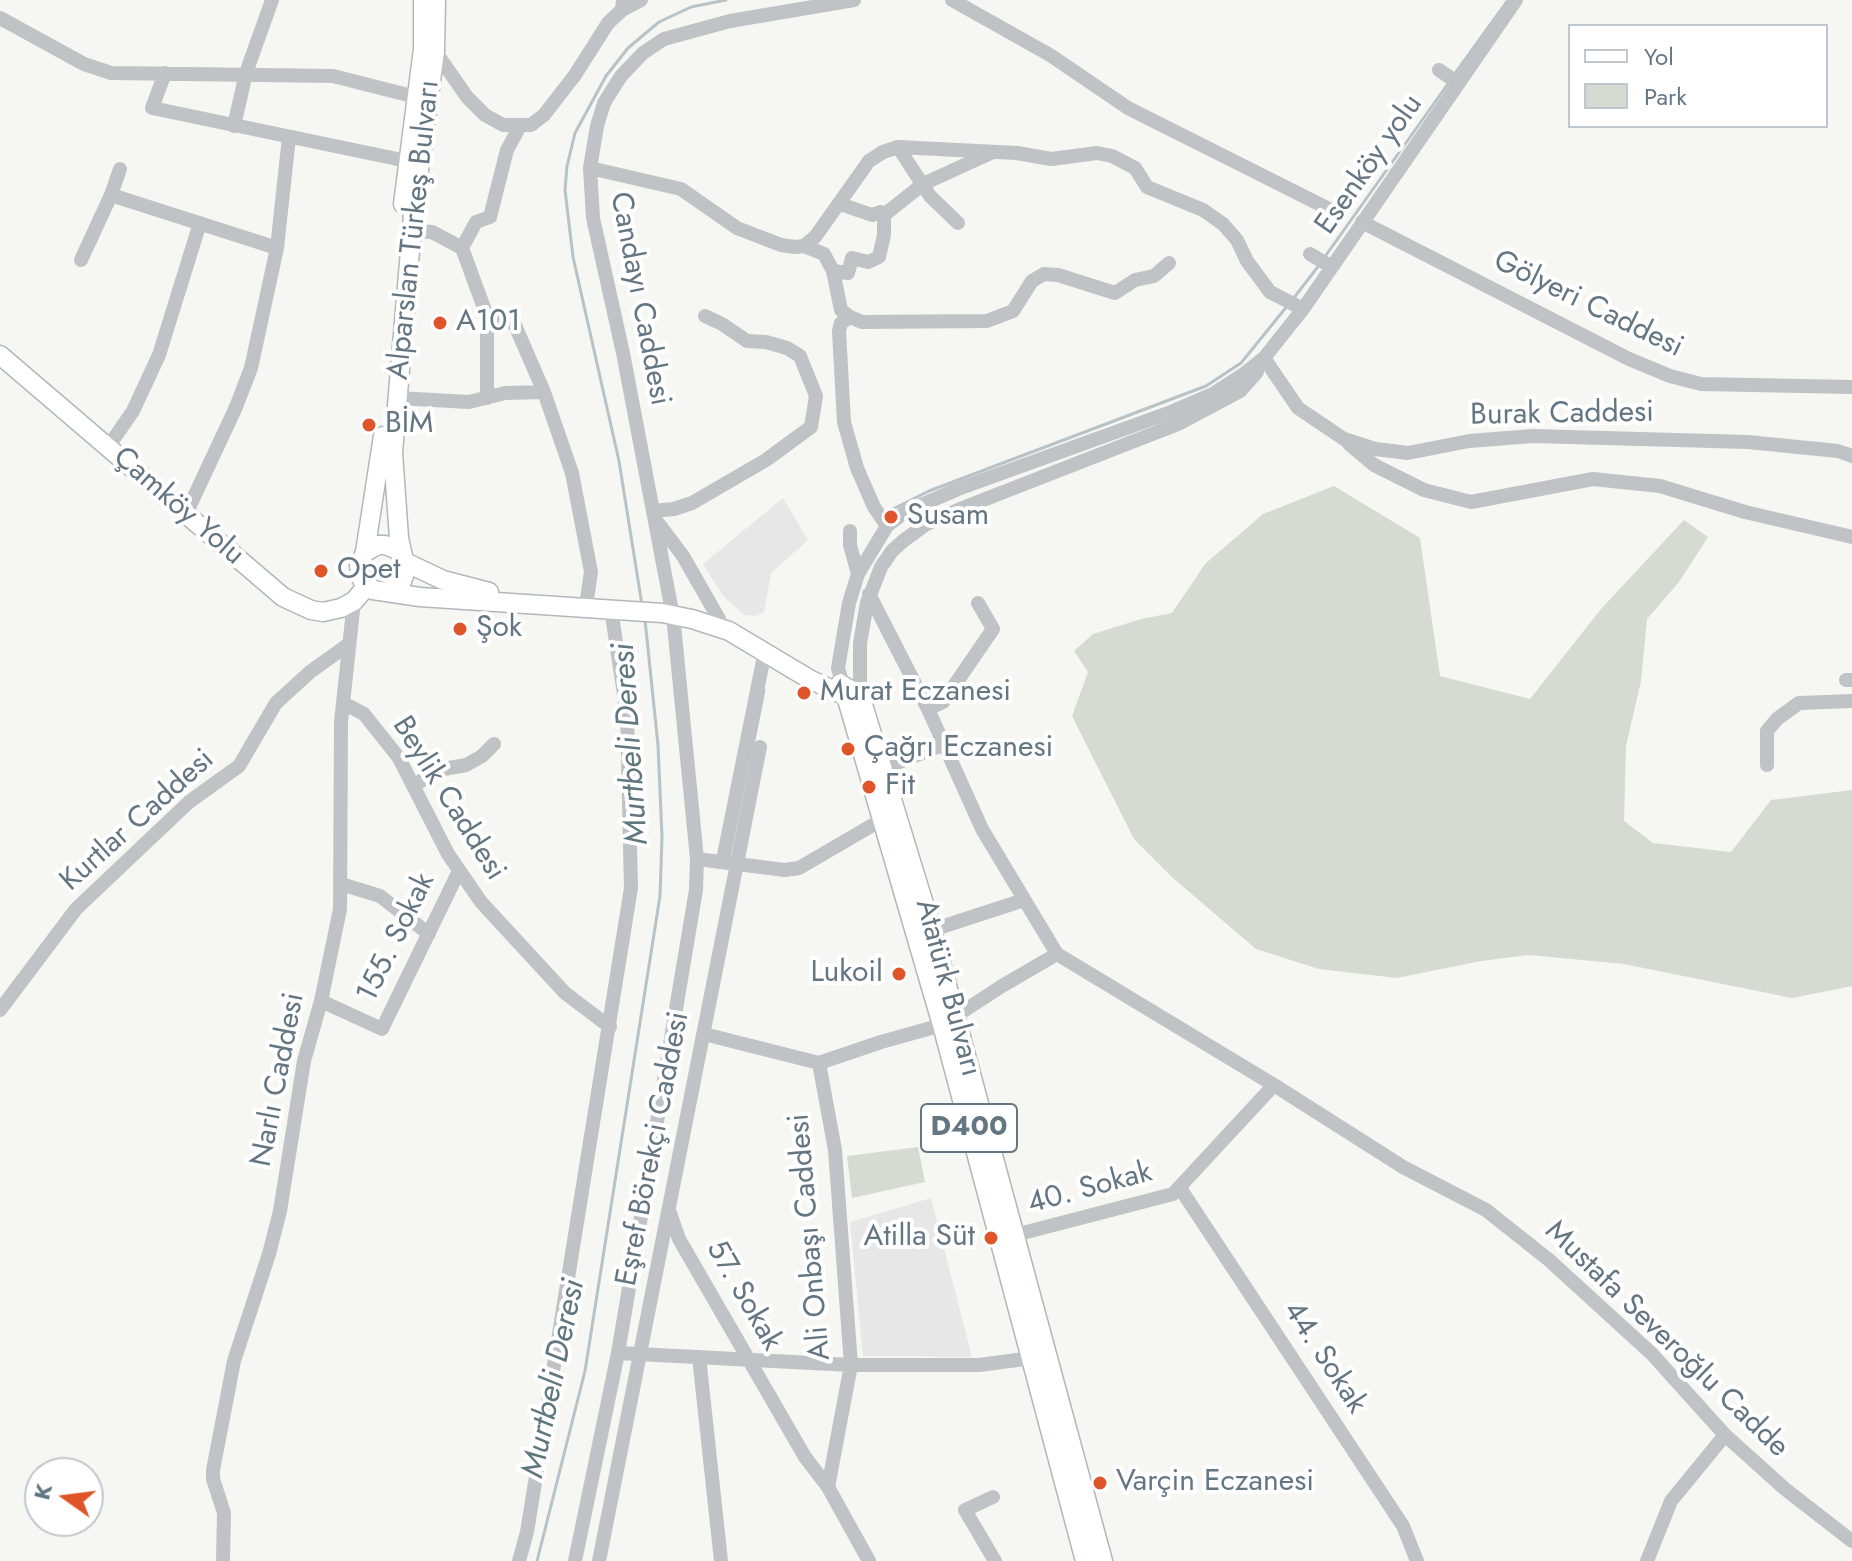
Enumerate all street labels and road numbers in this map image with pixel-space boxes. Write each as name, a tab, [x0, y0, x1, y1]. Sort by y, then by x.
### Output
street label: Alparslan Türkeş Bulvarı	[381, 78, 449, 382]
street label: Esenköy yolu	[1309, 88, 1431, 242]
street label: Candayı Caddesi	[601, 189, 677, 409]
street label: Gölyeri Caddesi	[1487, 244, 1689, 366]
street label: Burak Caddesi	[1470, 395, 1654, 435]
street label: Çamköy Yolu	[105, 440, 251, 574]
street label: Beylik Caddesi	[383, 710, 513, 888]
street label: Kurtlar Caddesi	[54, 743, 222, 899]
street label: 155. Sokak	[350, 868, 444, 1008]
street label: Atatürk Bulvarı	[906, 895, 988, 1081]
street label: Narlı Caddesi	[245, 990, 313, 1170]
street label: Eşref Börekçi Caddesi	[610, 1009, 698, 1289]
road number: D400	[921, 1104, 1017, 1152]
street label: Ali Onbaşı Caddesi	[782, 1112, 840, 1362]
street label: 40. Sokak	[1024, 1155, 1156, 1223]
street label: Mustafa Severoğlu Cadde	[1537, 1214, 1795, 1466]
street label: 57. Sokak	[697, 1234, 789, 1358]
street label: 44. Sokak	[1274, 1295, 1374, 1421]

